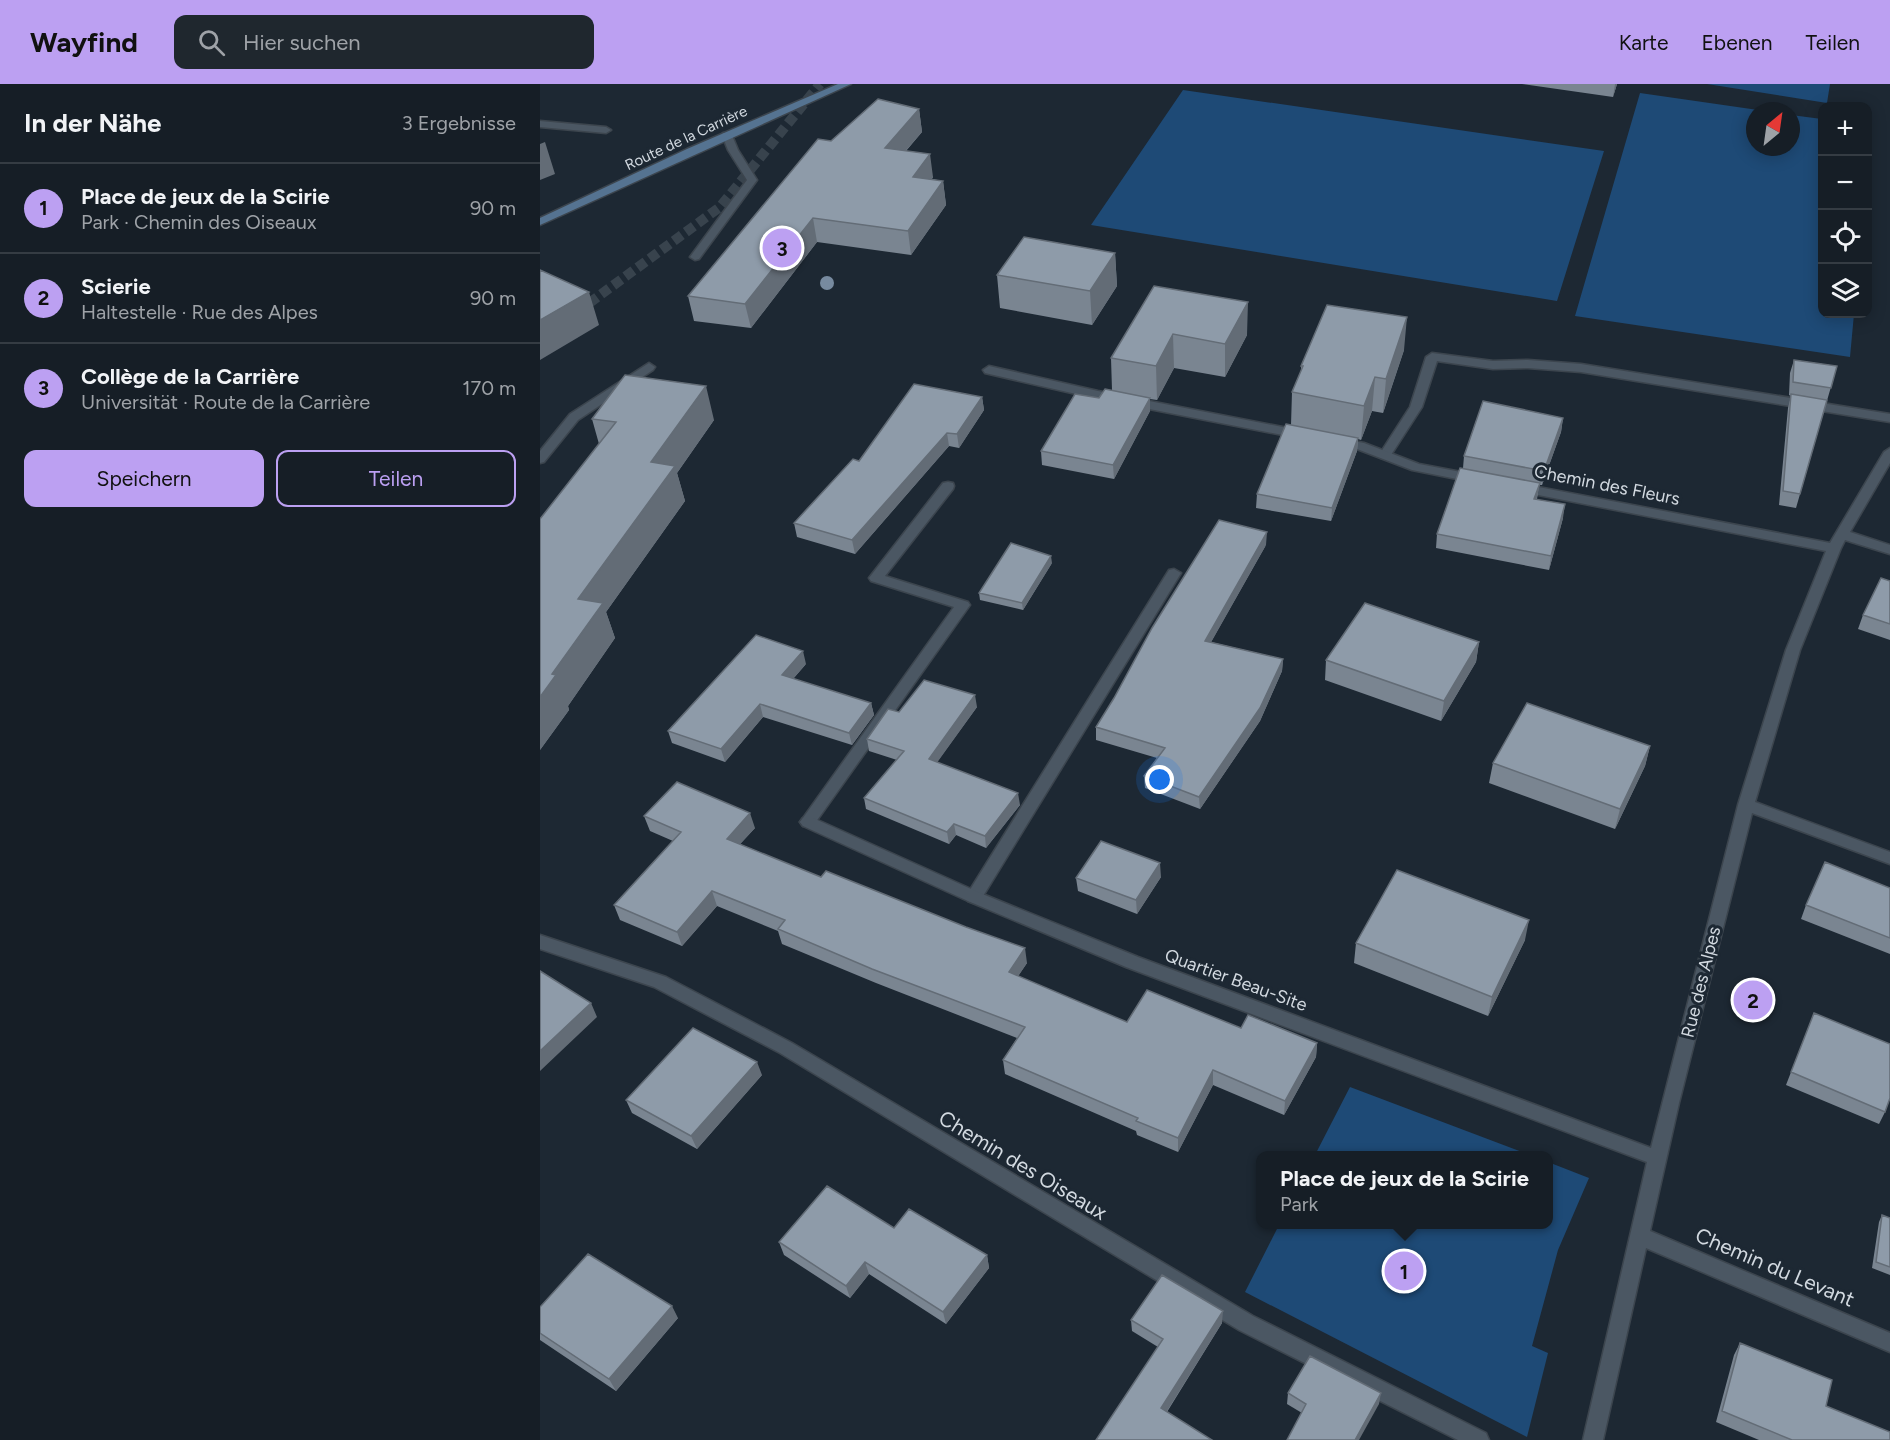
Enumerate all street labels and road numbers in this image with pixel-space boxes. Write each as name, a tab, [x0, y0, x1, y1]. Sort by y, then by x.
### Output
street label: Route de la Carrière	[622, 102, 750, 174]
street label: Chemin des Fleurs	[1532, 460, 1682, 510]
street label: Rue des Alpes	[1677, 924, 1725, 1040]
street label: Quartier Beau-Site	[1162, 944, 1310, 1016]
street label: Chemin des Oiseaux	[934, 1105, 1112, 1225]
street label: Chemin du Levant	[1692, 1222, 1858, 1312]

